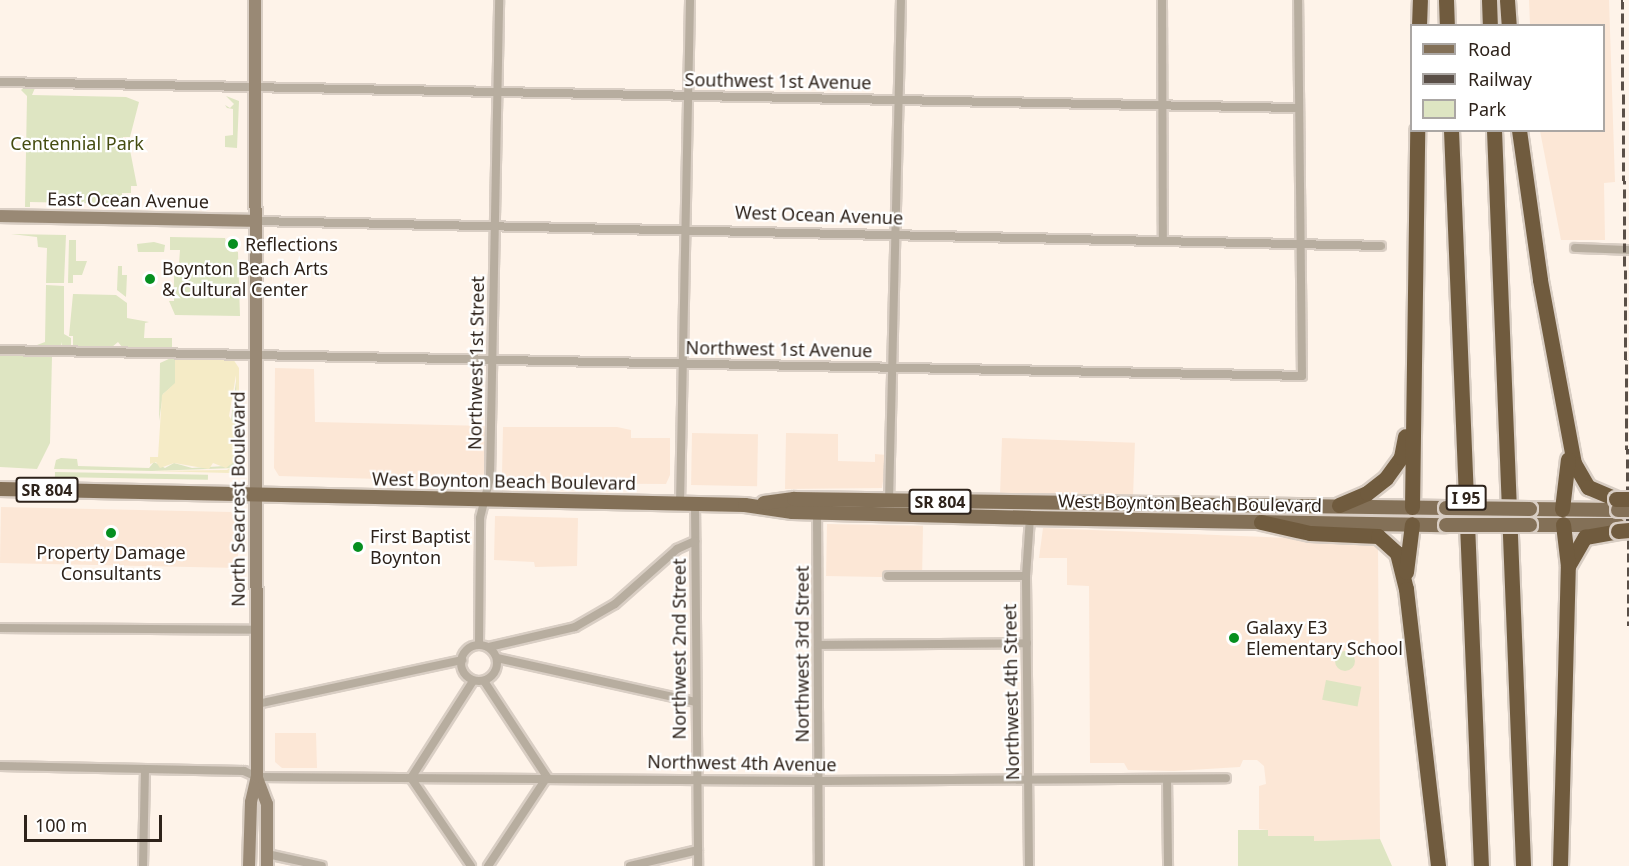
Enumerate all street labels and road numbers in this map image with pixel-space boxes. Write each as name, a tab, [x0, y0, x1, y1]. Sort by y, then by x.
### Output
street label: Southwest 1st Avenue	[684, 69, 872, 93]
street label: East Ocean Avenue	[47, 188, 209, 212]
street label: West Ocean Avenue	[735, 201, 903, 229]
street label: Northwest 1st Street	[464, 276, 488, 450]
street label: Northwest 1st Avenue	[685, 337, 873, 361]
street label: North Seacrest Boulevard	[227, 391, 249, 607]
street label: West Boynton Beach Boulevard	[372, 468, 636, 494]
road number: SR 804	[15, 477, 78, 503]
road number: I 95	[1445, 485, 1487, 511]
road number: SR 804	[908, 489, 972, 515]
street label: West Boynton Beach Boulevard	[1058, 490, 1322, 516]
street label: Northwest 2nd Street	[668, 558, 690, 740]
street label: Northwest 3rd Street	[791, 565, 813, 743]
street label: Northwest 4th Street	[999, 604, 1023, 780]
street label: Northwest 4th Avenue	[647, 751, 837, 775]

